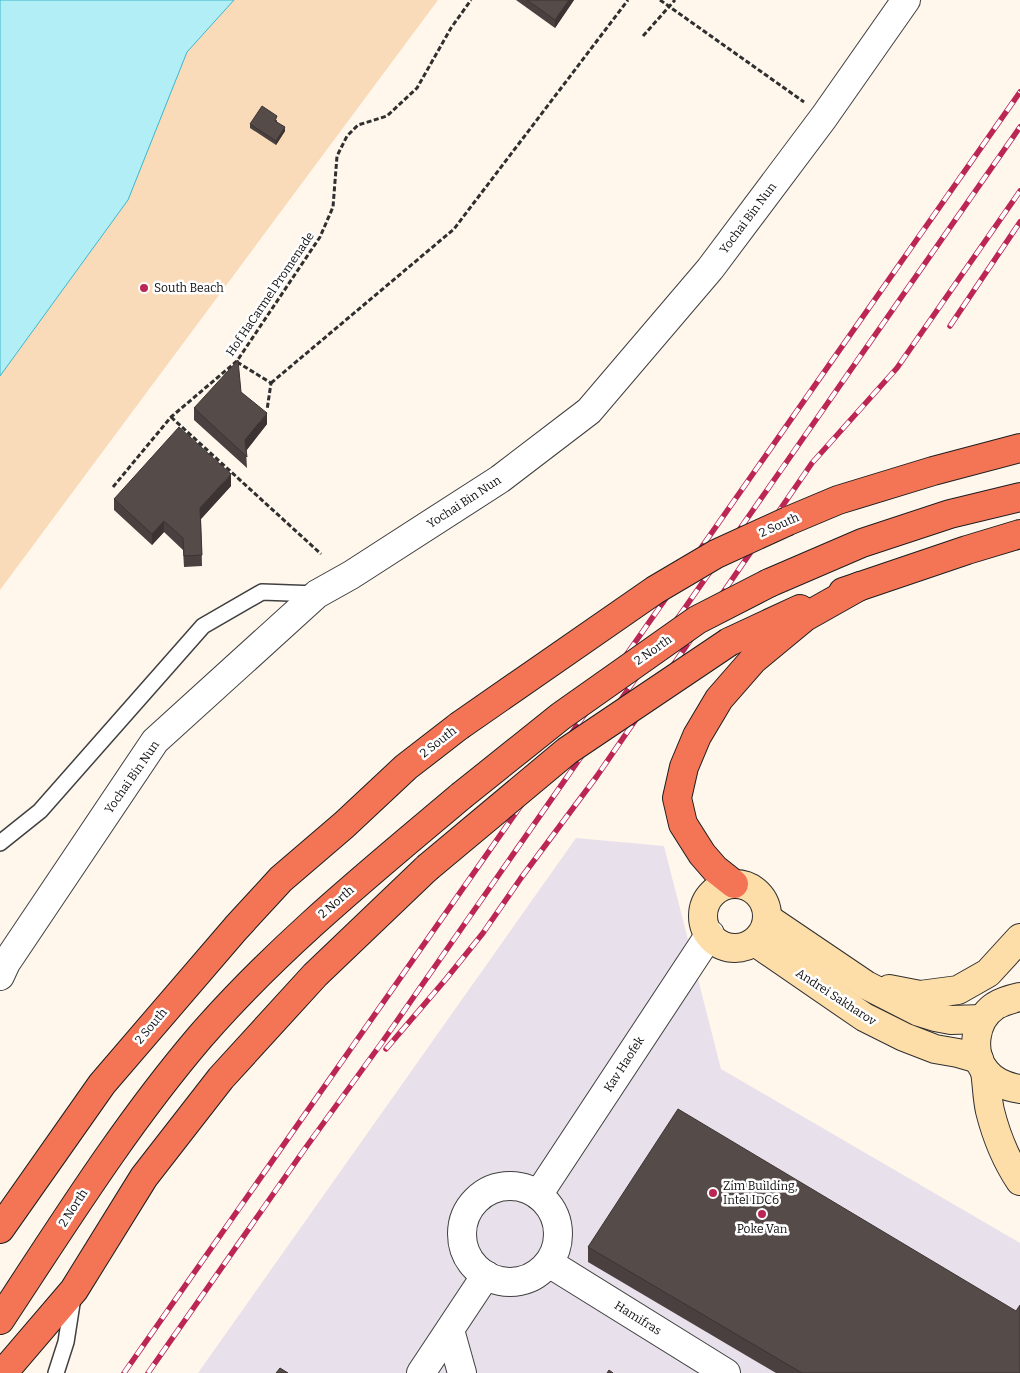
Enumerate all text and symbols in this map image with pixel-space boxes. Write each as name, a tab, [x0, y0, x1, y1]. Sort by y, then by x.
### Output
street label: Yochai Bin Nun	[717, 179, 779, 256]
street label: Hof HaCarmel Promenade	[223, 229, 317, 359]
place label: South Beach	[154, 281, 224, 295]
marker: South Beach	[138, 282, 150, 294]
street label: Yochai Bin Nun	[424, 473, 504, 531]
street label: 2 South	[757, 510, 802, 540]
street label: 2 North	[632, 632, 675, 668]
street label: 2 South	[417, 723, 459, 760]
street label: Yochai Bin Nun	[102, 738, 162, 816]
street label: 2 North	[316, 883, 357, 921]
street label: Andrei Sakharov	[793, 966, 879, 1028]
street label: 2 South	[132, 1005, 170, 1047]
street label: Kav Haofek	[601, 1034, 647, 1094]
place label: Zim Building, Intel IDC6	[723, 1179, 798, 1207]
street label: 2 North	[56, 1186, 91, 1229]
marker: Zim Building, Intel IDC6	[707, 1187, 719, 1199]
marker: Poke Van	[756, 1208, 768, 1220]
place label: Poke Van	[737, 1222, 788, 1236]
street label: Hamifras	[612, 1298, 664, 1338]

